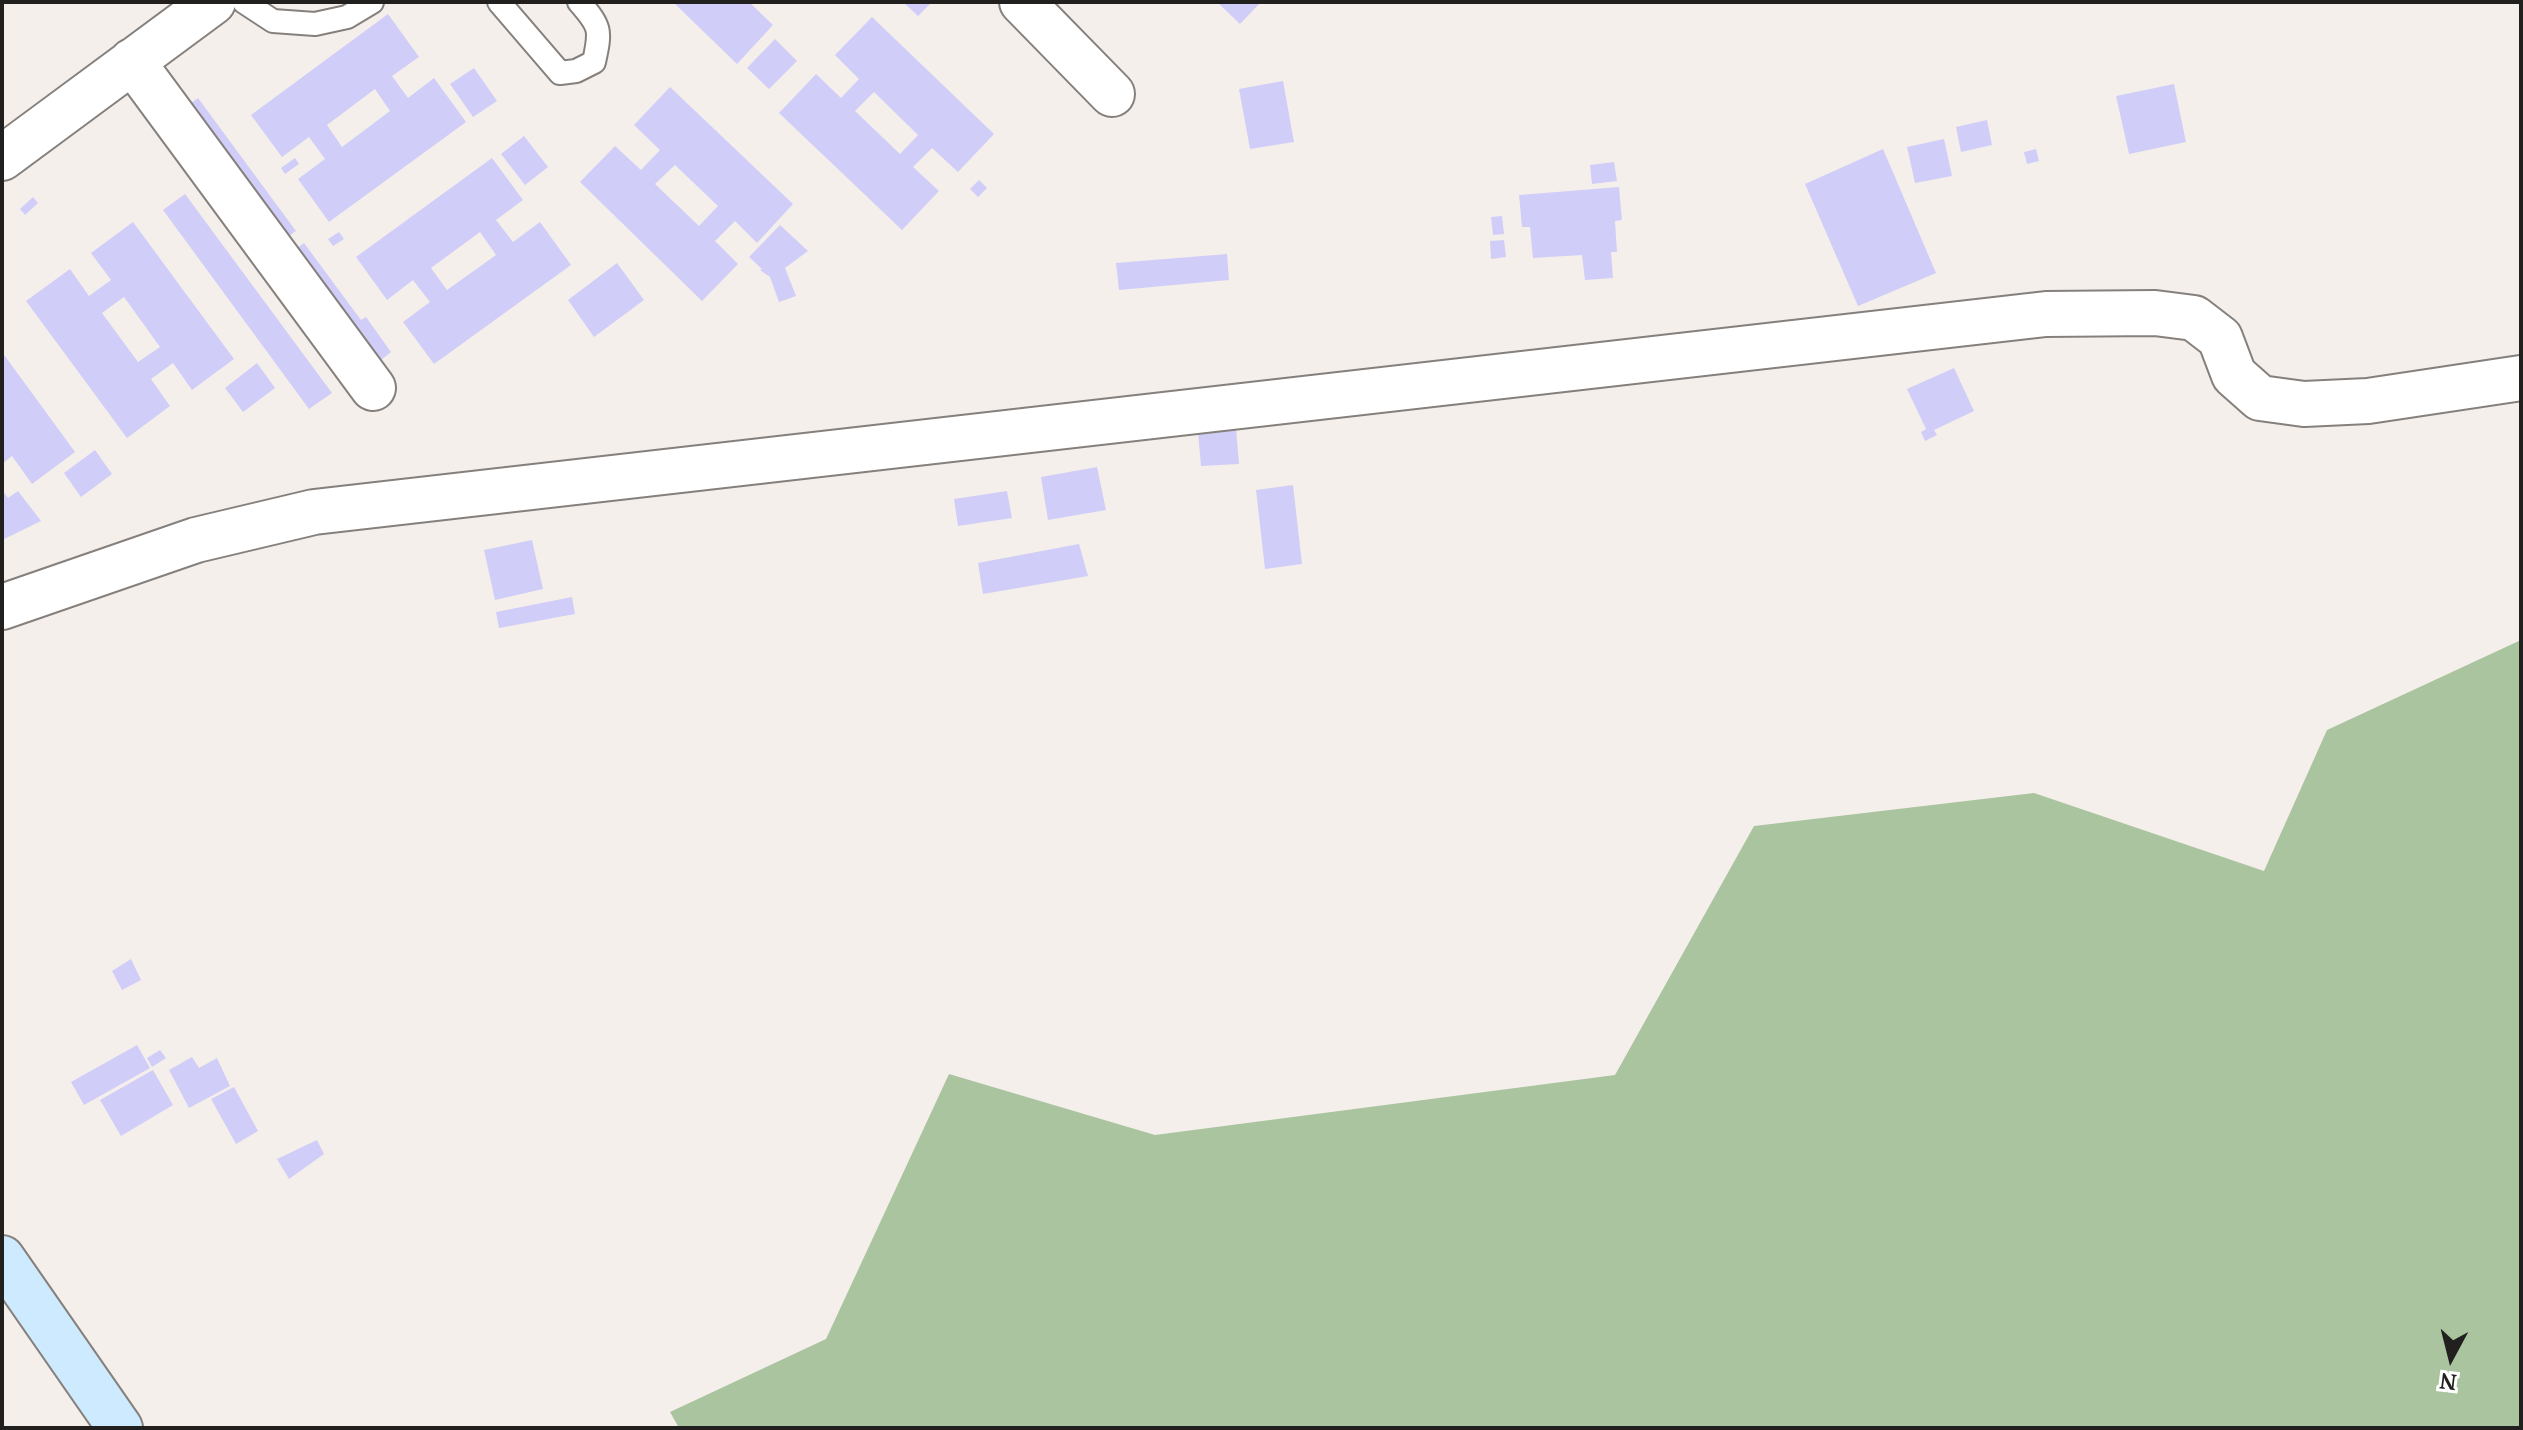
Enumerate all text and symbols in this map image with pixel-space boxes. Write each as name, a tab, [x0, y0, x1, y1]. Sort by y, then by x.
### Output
north arrow	[2411, 1318, 2491, 1398]
text: N	[2438, 1367, 2458, 1398]

